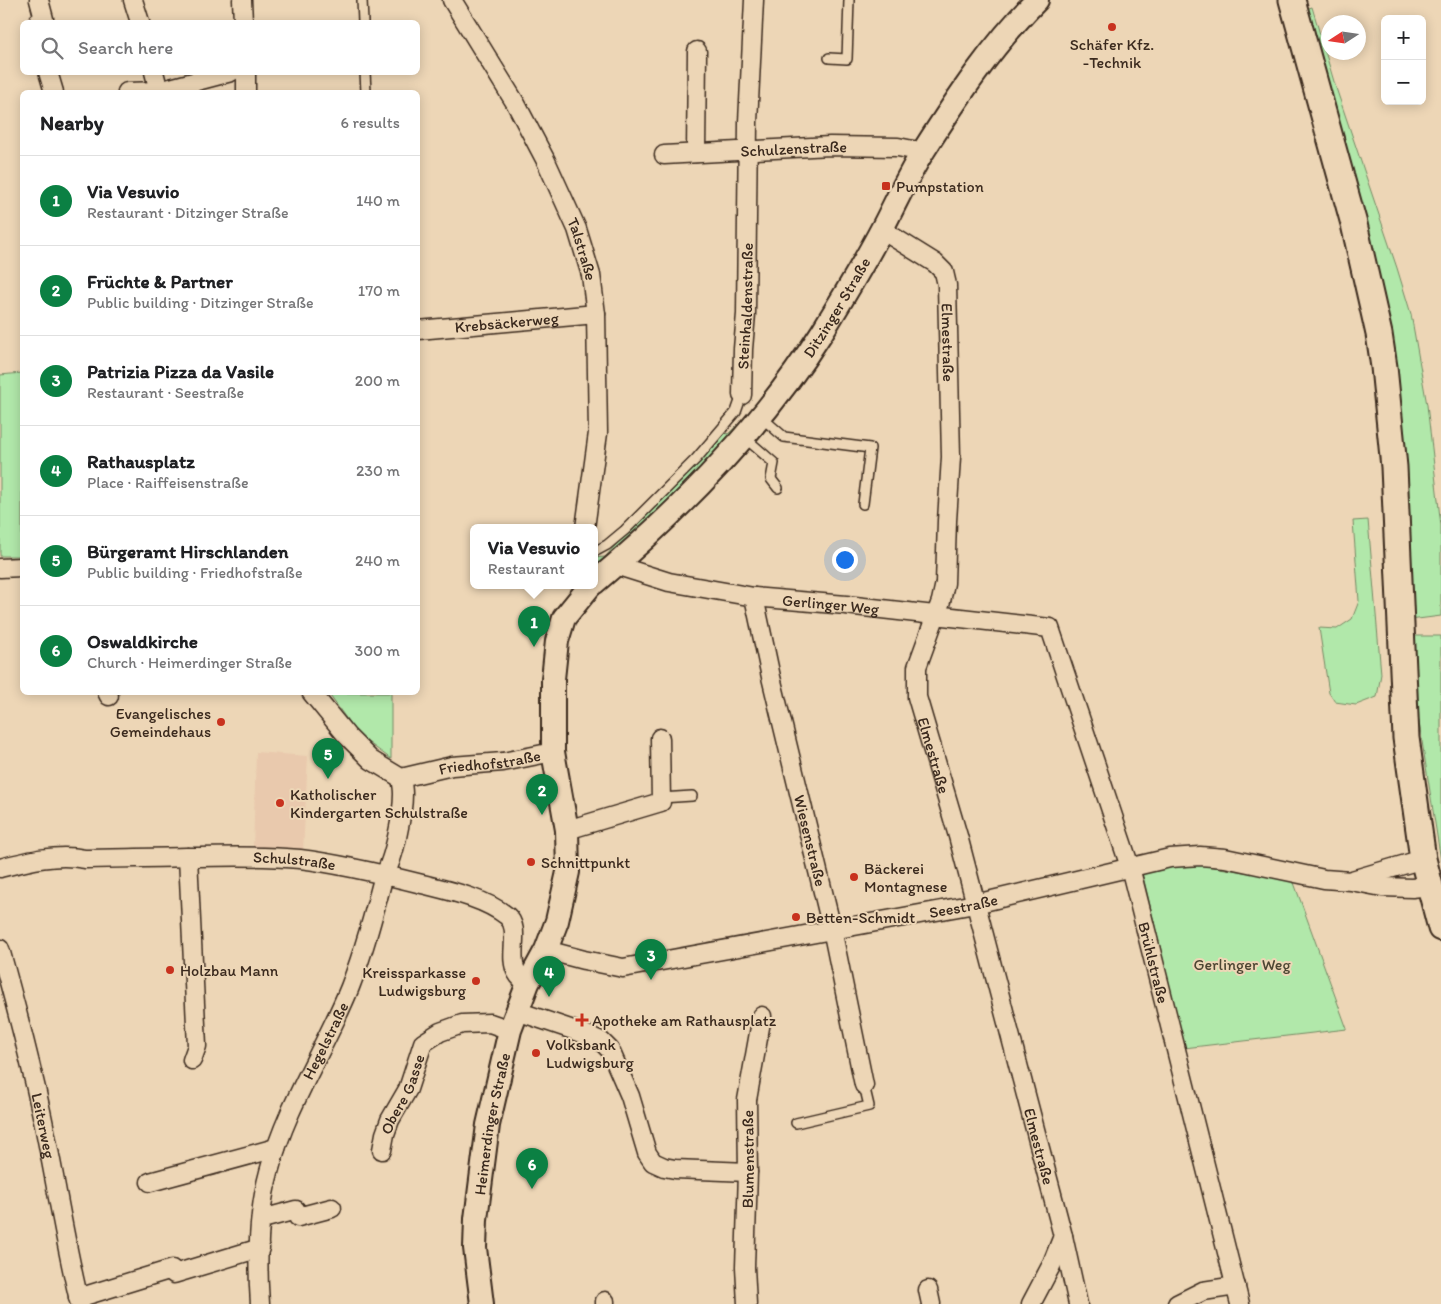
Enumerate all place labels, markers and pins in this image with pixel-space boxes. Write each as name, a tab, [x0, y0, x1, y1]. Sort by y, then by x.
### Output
marker: Schäfer Kfz. -Technik	[1106, 21, 1118, 33]
place label: Schäfer Kfz. -Technik	[1070, 35, 1154, 72]
place label: Pumpstation	[896, 177, 984, 196]
marker: Pumpstation	[880, 180, 892, 192]
pin: 1	[518, 606, 550, 647]
place label: Evangelisches Gemeindehaus	[110, 704, 211, 741]
marker: Evangelisches Gemeindehaus	[215, 716, 227, 728]
pin: 5	[312, 738, 344, 779]
pin: 2	[526, 774, 558, 815]
place label: Katholischer Kindergarten Schulstraße	[290, 785, 468, 822]
marker: Katholischer Kindergarten Schulstraße	[274, 797, 286, 809]
place label: Schnittpunkt	[541, 853, 630, 872]
marker: Schnittpunkt	[525, 856, 537, 868]
place label: Bäckerei Montagnese	[864, 859, 947, 896]
marker: Bäckerei Montagnese	[848, 871, 860, 883]
place label: Betten-Schmidt	[806, 908, 915, 927]
marker: Betten-Schmidt	[790, 911, 802, 923]
pin: 3	[635, 939, 667, 980]
pin: 4	[533, 956, 565, 997]
place label: Holzbau Mann	[180, 961, 279, 980]
place label: Kreissparkasse Ludwigsburg	[362, 963, 467, 1000]
marker: Holzbau Mann	[164, 964, 176, 976]
marker: Kreissparkasse Ludwigsburg	[470, 975, 482, 987]
place label: Apotheke am Rathausplatz	[592, 1011, 777, 1030]
marker: Apotheke am Rathausplatz	[576, 1014, 588, 1026]
place label: Volksbank Ludwigsburg	[546, 1035, 635, 1072]
marker: Volksbank Ludwigsburg	[530, 1047, 542, 1059]
pin: 6	[516, 1148, 548, 1189]

